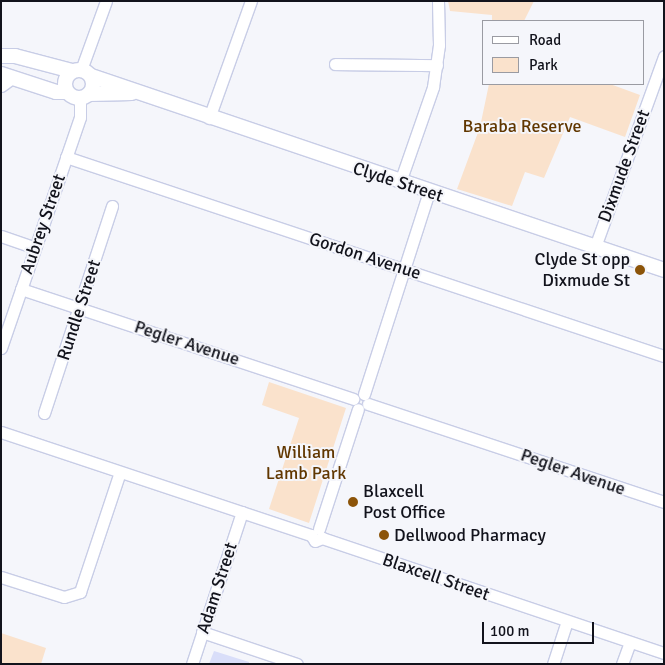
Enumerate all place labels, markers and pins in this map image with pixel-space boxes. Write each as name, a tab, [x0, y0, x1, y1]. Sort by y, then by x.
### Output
place label: Clyde St opp Dixmude St	[535, 249, 630, 292]
marker: Clyde St opp Dixmude St	[634, 264, 646, 276]
place label: Blaxcell Post Office	[363, 481, 445, 524]
marker: Blaxcell Post Office	[347, 496, 359, 508]
place label: Dellwood Pharmacy	[394, 524, 546, 546]
marker: Dellwood Pharmacy	[378, 529, 390, 541]

